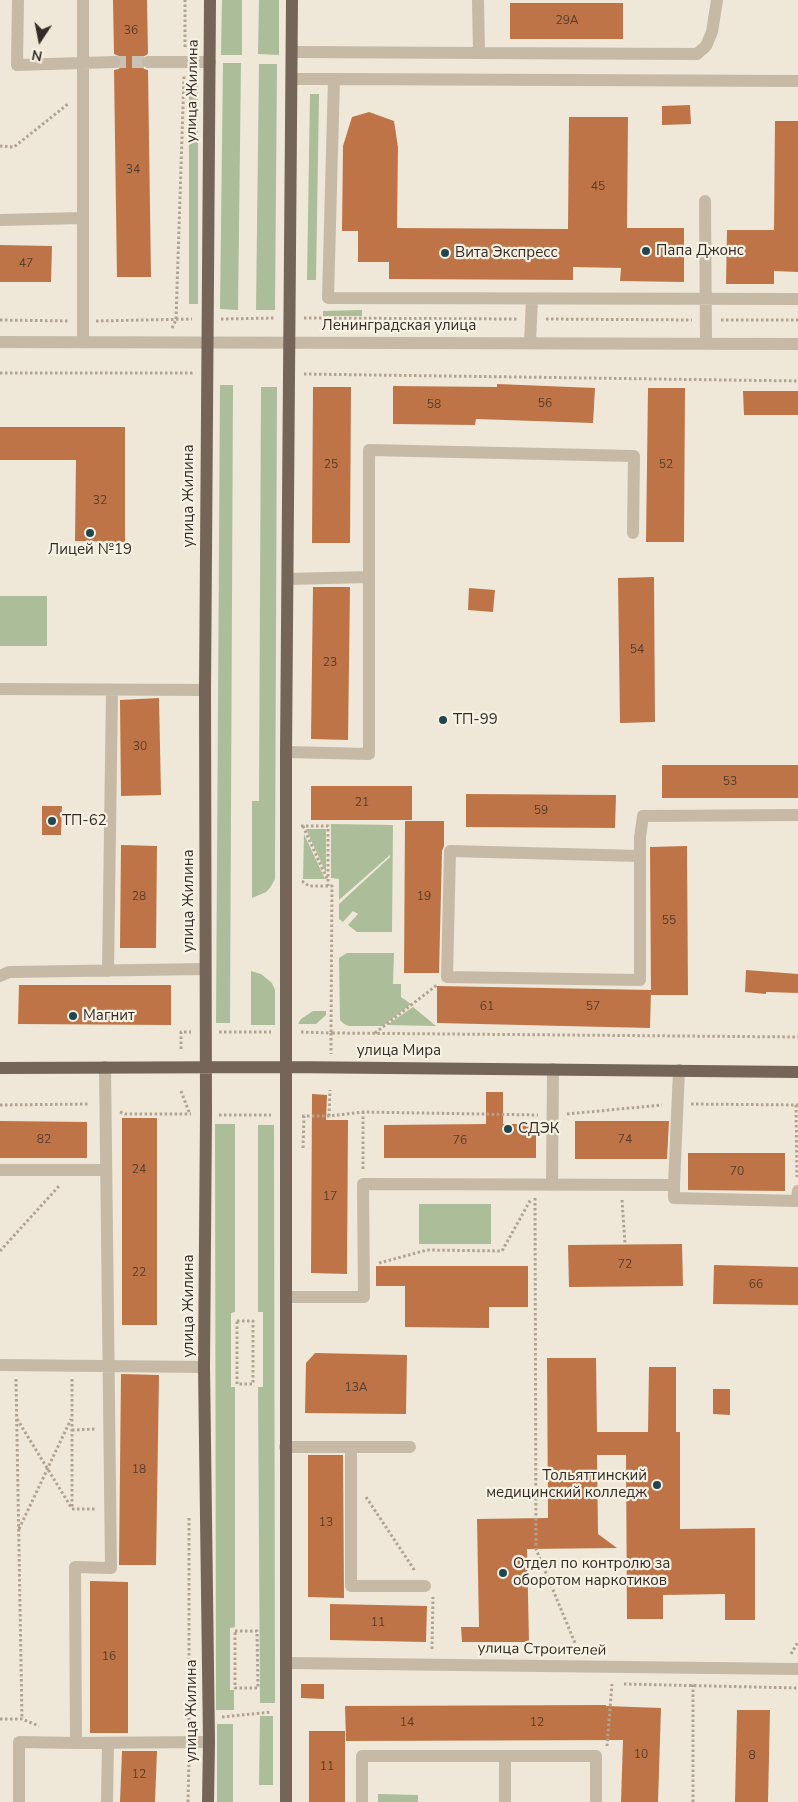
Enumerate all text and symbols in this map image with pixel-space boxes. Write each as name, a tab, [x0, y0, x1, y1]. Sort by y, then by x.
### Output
house number: 29А	[555, 14, 579, 28]
north arrow	[15, 15, 65, 65]
house number: 36	[124, 24, 138, 38]
street label: улица Жилина	[183, 39, 203, 143]
text: N	[30, 45, 44, 66]
house number: 34	[126, 163, 140, 177]
house number: 45	[591, 180, 605, 194]
place label: Папа Джонс	[656, 242, 744, 260]
place label: Вита Экспресс	[455, 244, 558, 262]
marker: Папа Джонс	[640, 245, 652, 257]
marker: Вита Экспресс	[439, 247, 451, 259]
house number: 47	[19, 257, 33, 271]
street label: Ленинградская улица	[322, 317, 476, 335]
house number: 56	[538, 397, 552, 411]
house number: 58	[427, 398, 441, 412]
street label: улица Жилина	[180, 444, 198, 548]
house number: 25	[324, 458, 338, 472]
house number: 52	[659, 458, 673, 472]
house number: 32	[93, 494, 107, 508]
marker: Лицей №19	[84, 527, 96, 539]
place label: Лицей №19	[48, 541, 132, 559]
house number: 54	[630, 643, 644, 657]
house number: 23	[323, 656, 337, 670]
place label: ТП-99	[453, 711, 498, 729]
marker: ТП-99	[437, 714, 449, 726]
house number: 30	[133, 740, 147, 754]
house number: 53	[723, 775, 737, 789]
house number: 21	[355, 796, 369, 810]
house number: 59	[534, 804, 548, 818]
place label: ТП-62	[62, 812, 107, 830]
marker: ТП-62	[46, 815, 58, 827]
street label: улица Жилина	[180, 849, 198, 953]
house number: 28	[132, 890, 146, 904]
house number: 19	[417, 890, 431, 904]
house number: 55	[662, 914, 676, 928]
house number: 61	[480, 1000, 494, 1014]
house number: 57	[586, 1000, 600, 1014]
place label: Магнит	[83, 1007, 135, 1025]
marker: Магнит	[67, 1010, 79, 1022]
street label: улица Мира	[357, 1042, 441, 1060]
place label: СДЭК	[518, 1120, 559, 1138]
marker: СДЭК	[502, 1123, 514, 1135]
house number: 82	[37, 1133, 51, 1147]
house number: 74	[618, 1133, 632, 1147]
house number: 76	[453, 1134, 467, 1148]
house number: 24	[132, 1163, 146, 1177]
house number: 70	[730, 1165, 744, 1179]
house number: 17	[323, 1190, 337, 1204]
street label: улица Жилина	[180, 1254, 198, 1358]
house number: 72	[618, 1258, 632, 1272]
house number: 22	[132, 1266, 146, 1280]
house number: 66	[749, 1278, 763, 1292]
house number: 13А	[344, 1381, 368, 1395]
house number: 18	[132, 1463, 146, 1477]
place label: Тольяттинский медицинский колледж	[486, 1467, 647, 1502]
marker: Тольяттинский медицинский колледж	[651, 1479, 663, 1491]
house number: 13	[319, 1516, 333, 1530]
place label: Отдел по контролю за оборотом наркотиков	[513, 1555, 670, 1590]
marker: Отдел по контролю за оборотом наркотиков	[497, 1567, 509, 1579]
house number: 11	[371, 1616, 385, 1630]
street label: улица Строителей	[477, 1640, 607, 1660]
house number: 16	[102, 1650, 116, 1664]
street label: улица Жилина	[183, 1659, 201, 1763]
house number: 14	[400, 1716, 414, 1730]
house number: 12	[530, 1716, 544, 1730]
house number: 10	[634, 1748, 648, 1762]
house number: 8	[748, 1749, 756, 1763]
house number: 11	[320, 1760, 334, 1774]
house number: 12	[132, 1768, 146, 1782]

